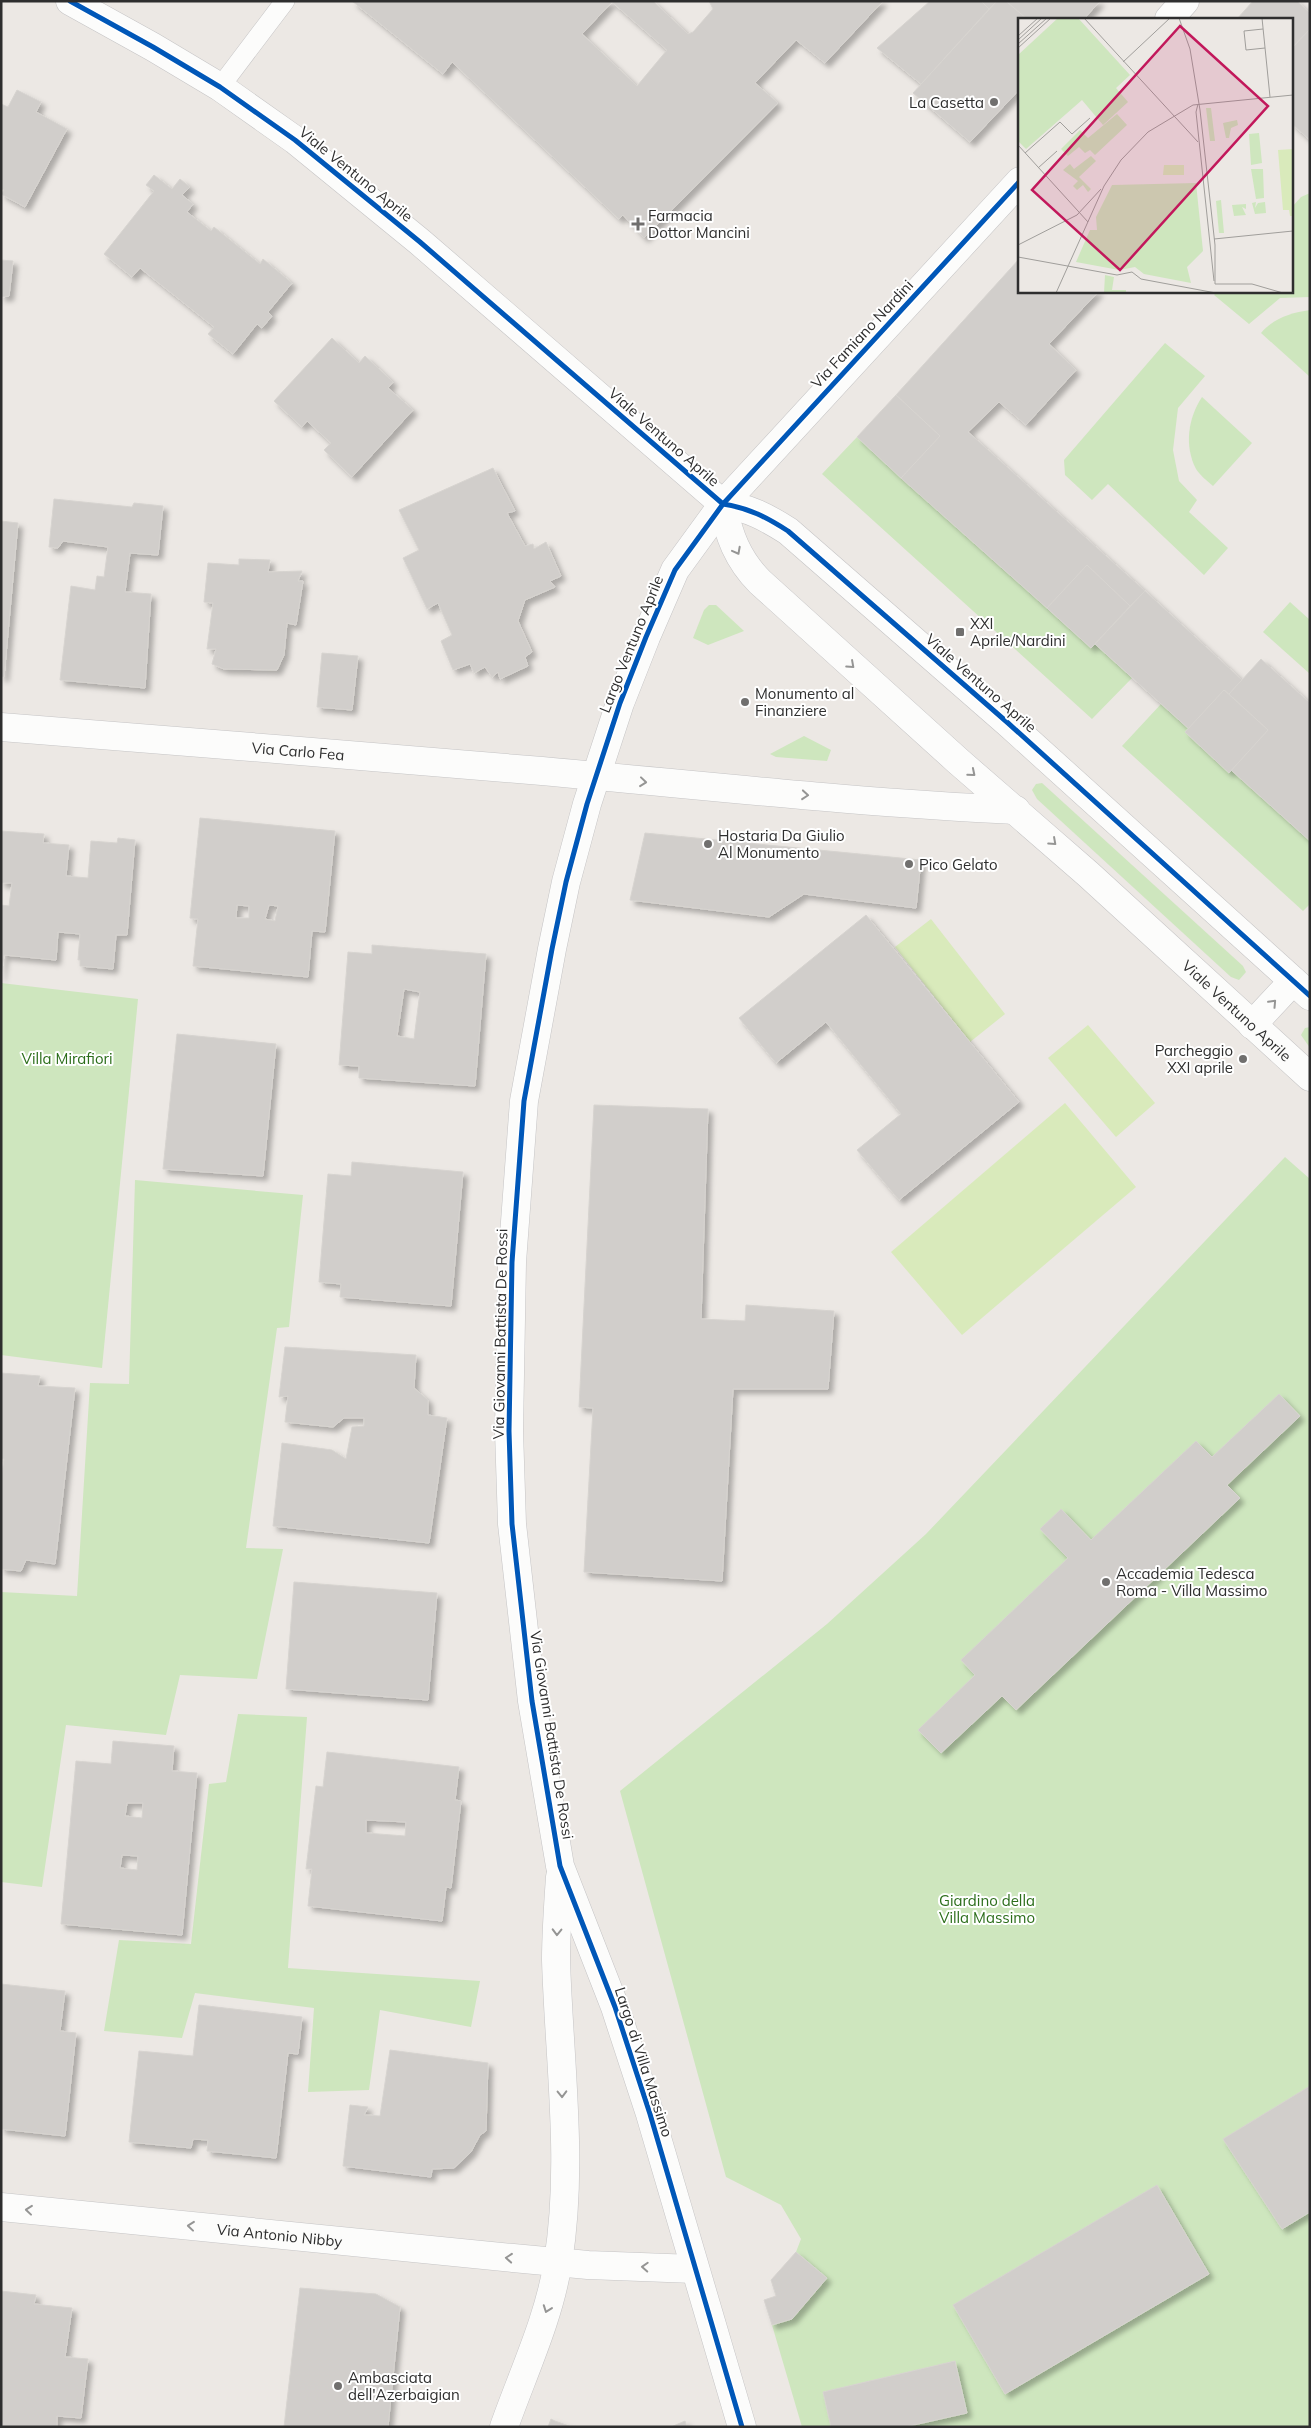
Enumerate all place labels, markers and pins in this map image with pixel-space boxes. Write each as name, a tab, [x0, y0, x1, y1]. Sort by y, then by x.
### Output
place label: La Casetta	[909, 93, 984, 112]
marker: La Casetta	[988, 96, 1000, 108]
place label: Farmacia Dottor Mancini	[648, 206, 750, 242]
marker: Farmacia Dottor Mancini	[632, 218, 644, 230]
place label: XXI Aprile/Nardini	[970, 614, 1066, 650]
marker: XXI Aprile/Nardini	[954, 626, 966, 638]
place label: Monumento al Finanziere	[755, 684, 854, 720]
marker: Monumento al Finanziere	[739, 696, 751, 708]
place label: Hostaria Da Giulio Al Monumento	[718, 826, 845, 862]
marker: Hostaria Da Giulio Al Monumento	[702, 838, 714, 850]
place label: Pico Gelato	[919, 855, 998, 874]
marker: Pico Gelato	[903, 858, 915, 870]
place label: Parcheggio XXI aprile	[1155, 1041, 1233, 1077]
marker: Parcheggio XXI aprile	[1237, 1053, 1249, 1065]
place label: Accademia Tedesca Roma - Villa Massimo	[1116, 1564, 1267, 1600]
marker: Accademia Tedesca Roma - Villa Massimo	[1100, 1576, 1112, 1588]
place label: Ambasciata dell'Azerbaigian	[348, 2368, 460, 2404]
marker: Ambasciata dell'Azerbaigian	[332, 2380, 344, 2392]

